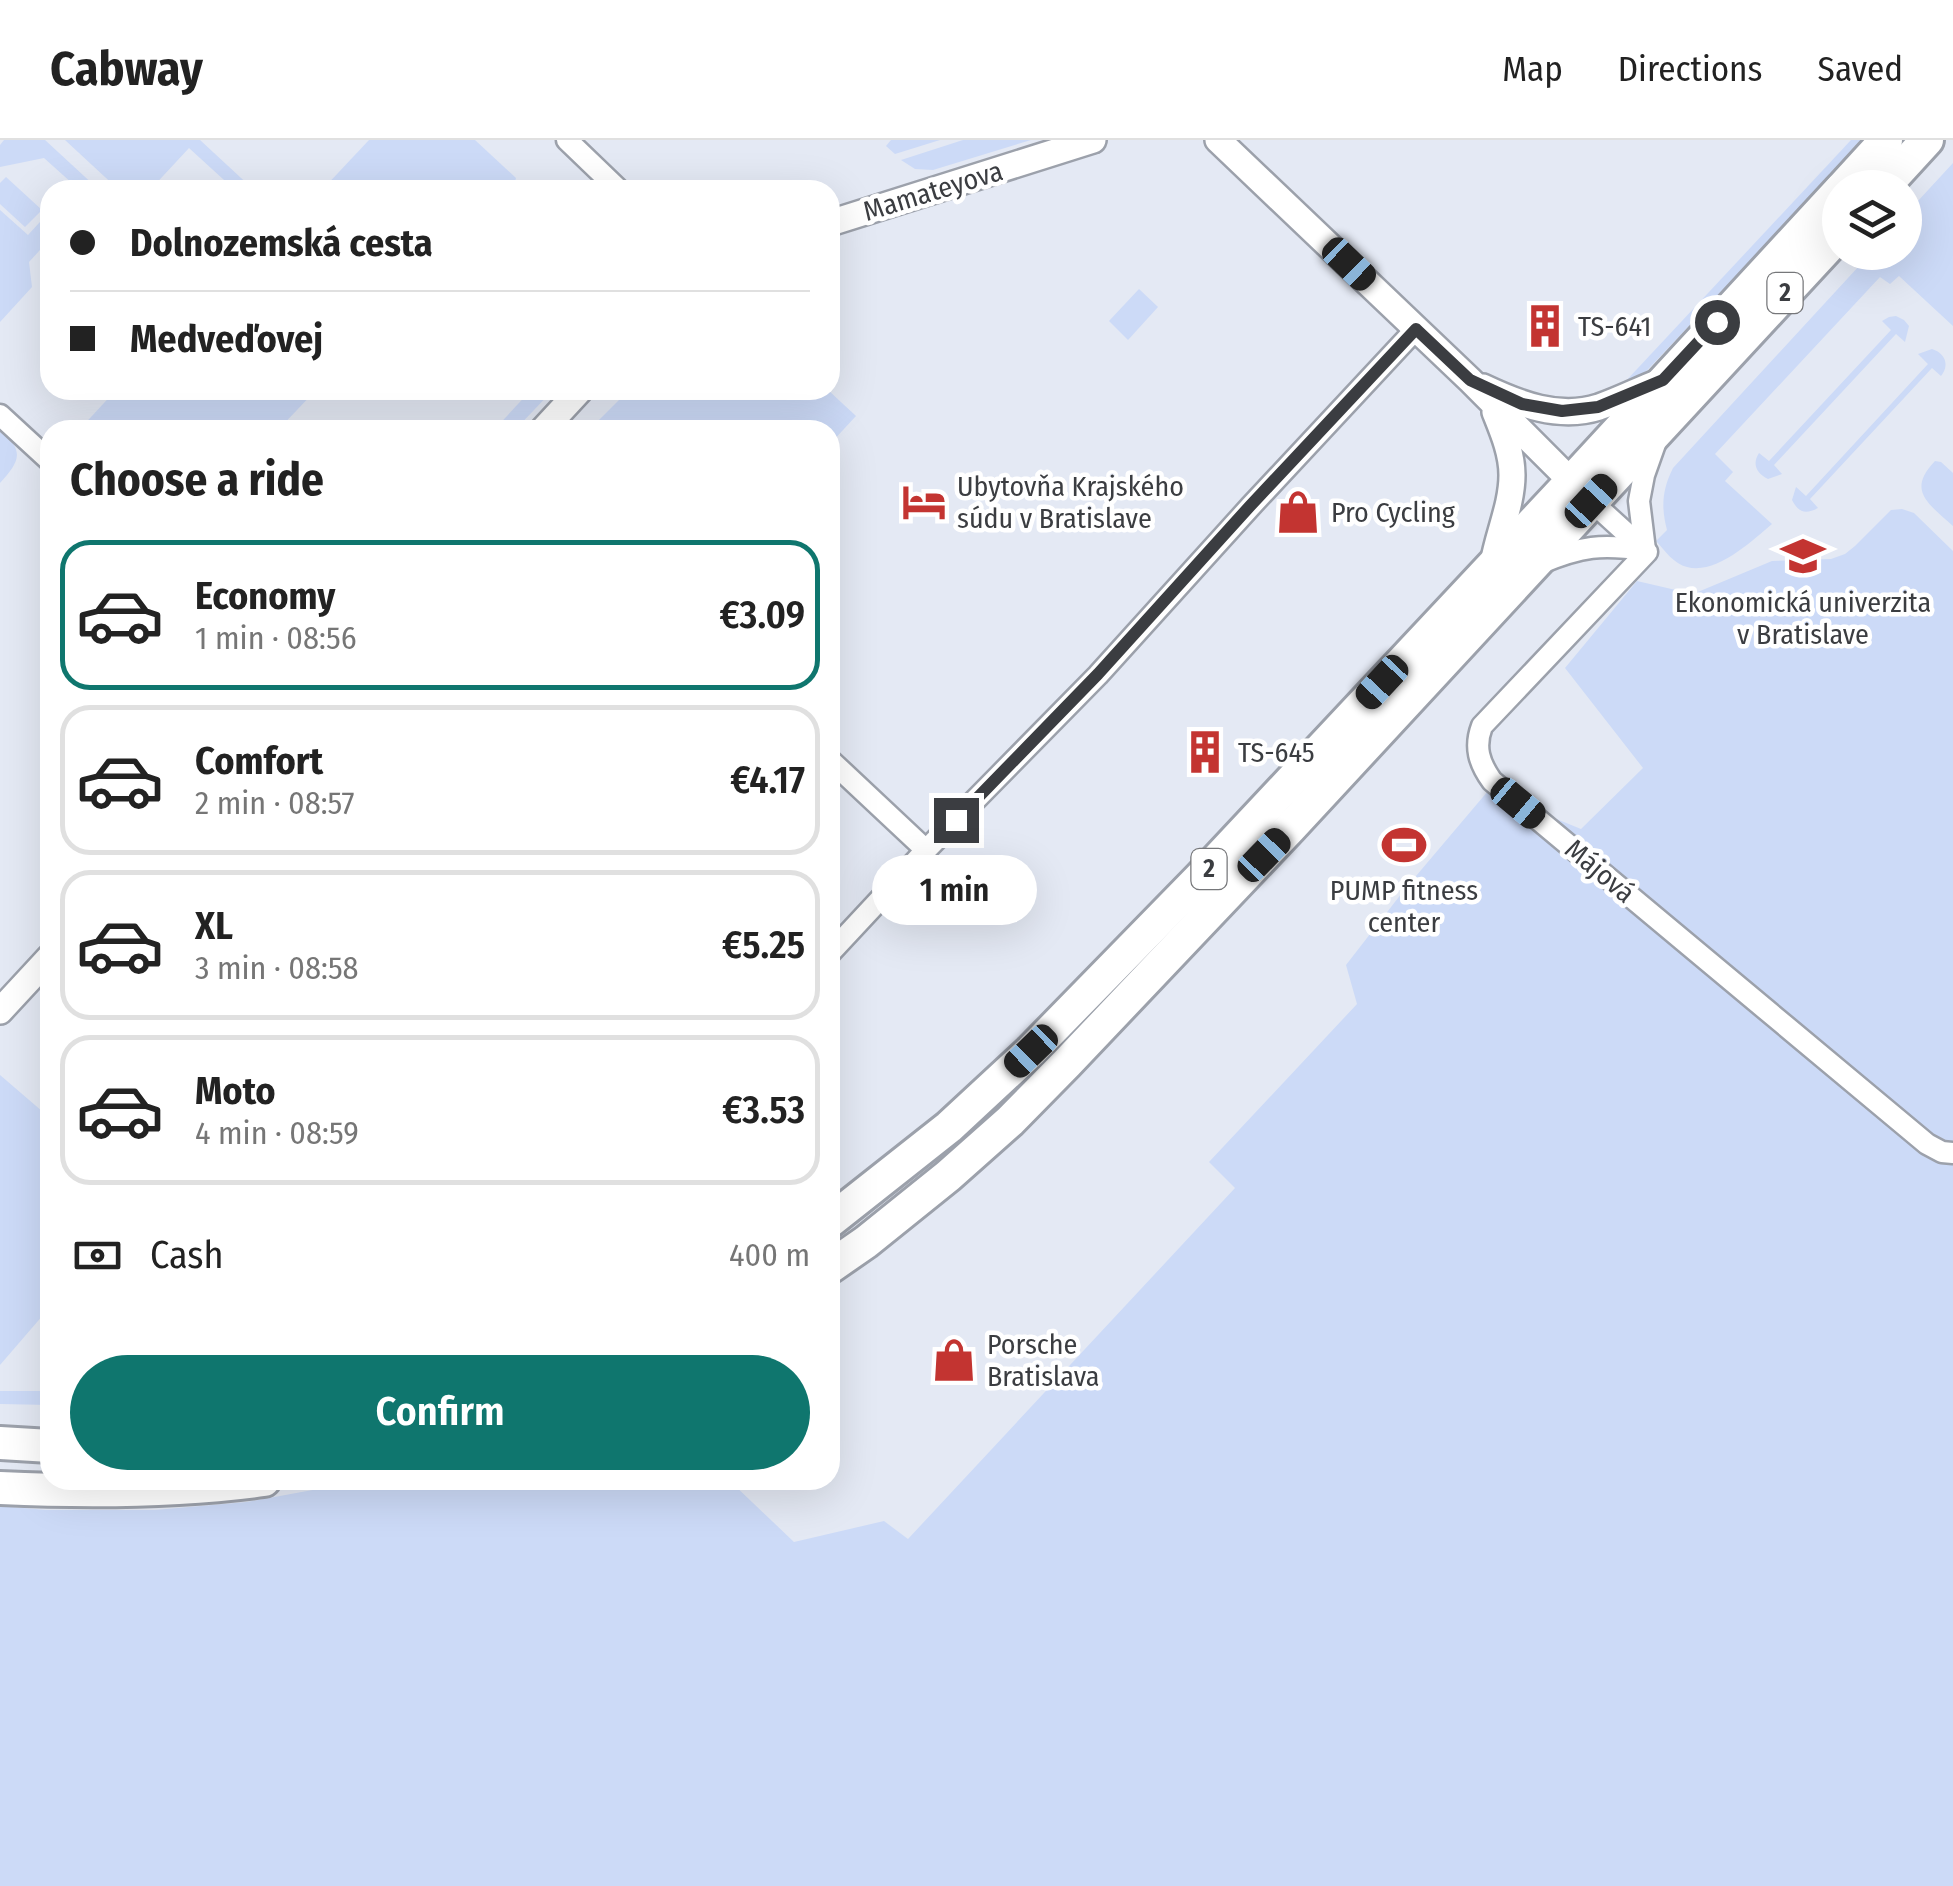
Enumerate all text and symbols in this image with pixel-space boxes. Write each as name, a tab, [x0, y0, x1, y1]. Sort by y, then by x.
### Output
text: Cabway	[50, 40, 203, 98]
text: Map	[1502, 48, 1563, 90]
text: Directions	[1618, 48, 1763, 90]
text: Saved	[1818, 48, 1903, 90]
street label: Mamateyova	[859, 154, 1007, 228]
map controls	[1822, 170, 1922, 270]
button: layers	[1822, 170, 1922, 270]
text: Dolnozemská cesta	[130, 220, 433, 266]
car	[1317, 232, 1381, 296]
road number: 2	[1768, 273, 1802, 313]
route start	[1695, 300, 1740, 345]
building icon: TS-641	[1521, 302, 1569, 350]
place label: TS-641	[1578, 310, 1651, 343]
text: Medveďovej	[130, 316, 323, 362]
text: Choose a ride	[70, 453, 324, 507]
car	[1560, 469, 1622, 533]
place label: Ubytovňa Krajského súdu v Bratislave	[957, 470, 1184, 535]
hotel icon: Ubytovňa Krajského súdu v Bratislave	[900, 478, 948, 526]
shop icon: Pro Cycling	[1274, 488, 1322, 536]
place label: Pro Cycling	[1331, 496, 1456, 529]
school or university icon: Ekonomická univerzita v Bratislave	[1779, 532, 1827, 580]
icon: car	[75, 570, 165, 660]
text: Economy	[195, 573, 335, 619]
place label: Ekonomická univerzita v Bratislave	[1675, 586, 1931, 651]
text: €3.09	[719, 592, 805, 638]
text: 1 min · 08:56	[195, 619, 357, 657]
car	[1351, 650, 1413, 714]
building icon: TS-645	[1181, 728, 1229, 776]
icon: car	[75, 735, 165, 825]
place label: TS-645	[1238, 736, 1315, 769]
text: Comfort	[195, 738, 323, 784]
text: €4.17	[730, 757, 805, 803]
car	[1485, 772, 1551, 834]
text: 2 min · 08:57	[195, 784, 355, 822]
route end	[934, 798, 979, 843]
sports icon: PUMP fitness center	[1380, 821, 1428, 869]
car	[1232, 823, 1296, 887]
street label: Májová	[1558, 832, 1642, 910]
road number: 2	[1192, 849, 1226, 889]
callout: 1 min	[874, 855, 1038, 925]
text: 1 min	[920, 871, 989, 909]
place label: PUMP fitness center	[1330, 874, 1478, 939]
icon: car	[75, 900, 165, 990]
text: XL	[195, 903, 233, 949]
text: €5.25	[722, 922, 805, 968]
text: 3 min · 08:58	[195, 949, 359, 987]
car	[999, 1019, 1063, 1083]
icon: car	[75, 1065, 165, 1155]
text: Moto	[195, 1068, 276, 1114]
text: €3.53	[722, 1087, 805, 1133]
text: 4 min · 08:59	[195, 1114, 359, 1152]
icon: cash	[70, 1228, 125, 1283]
text: Cash	[150, 1232, 224, 1278]
text: 400 m	[729, 1236, 810, 1274]
place label: Porsche Bratislava	[987, 1328, 1099, 1393]
shop icon: Porsche Bratislava	[930, 1336, 978, 1384]
button: Confirm	[70, 1355, 810, 1470]

